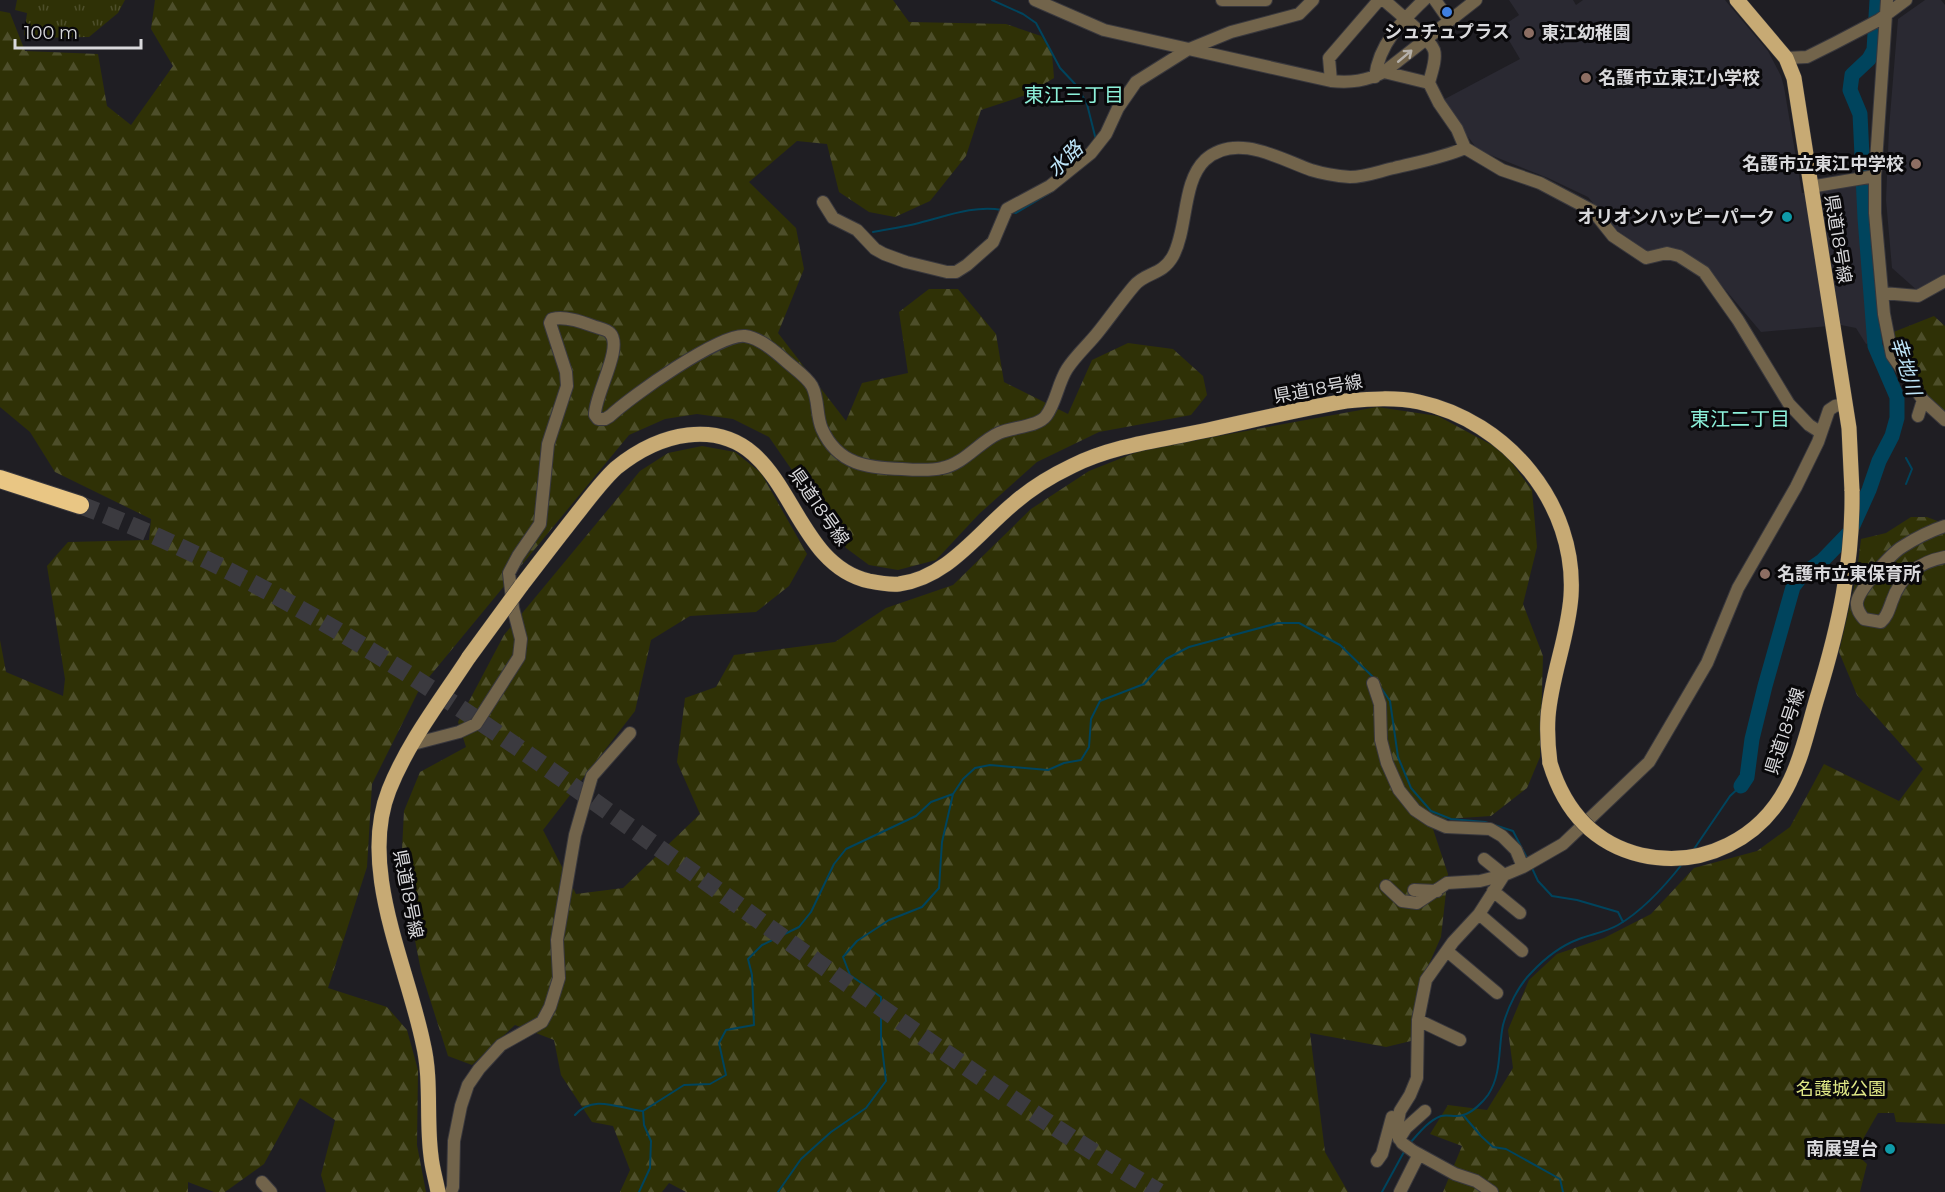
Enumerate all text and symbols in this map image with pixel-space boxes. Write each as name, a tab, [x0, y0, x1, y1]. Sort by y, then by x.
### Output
marker: シュチュプラス	[1440, 5, 1454, 19]
scale bar	[15, 12, 141, 50]
place label: シュチュプラス	[1384, 21, 1510, 43]
text: 100 m	[24, 22, 78, 44]
place label: 東江幼稚園	[1541, 22, 1631, 44]
marker: 東江幼稚園	[1522, 26, 1536, 40]
one-way arrow	[1397, 49, 1412, 63]
place label: 名護市立東江小学校	[1598, 67, 1760, 89]
marker: 名護市立東江小学校	[1579, 71, 1593, 85]
district label: 東江三丁目	[1024, 83, 1124, 107]
water label: 水路	[1042, 135, 1089, 182]
place label: 名護市立東江中学校	[1742, 153, 1904, 175]
marker: 名護市立東江中学校	[1909, 157, 1923, 171]
street label: 県道18号線	[1820, 193, 1856, 285]
place label: オリオンハッピーパーク	[1577, 206, 1775, 228]
marker: オリオンハッピーパーク	[1780, 210, 1794, 224]
water label: 幸地川	[1886, 334, 1927, 400]
street label: 県道18号線	[1272, 370, 1364, 408]
district label: 東江二丁目	[1690, 407, 1790, 431]
street label: 県道18号線	[784, 464, 854, 550]
place label: 名護市立東保育所	[1777, 563, 1921, 585]
marker: 名護市立東保育所	[1758, 567, 1772, 581]
street label: 県道18号線	[1761, 685, 1809, 777]
street label: 県道18号線	[389, 848, 427, 940]
park label: 名護城公園	[1796, 1078, 1886, 1100]
place label: 南展望台	[1806, 1138, 1878, 1160]
marker: 南展望台	[1883, 1142, 1897, 1156]

